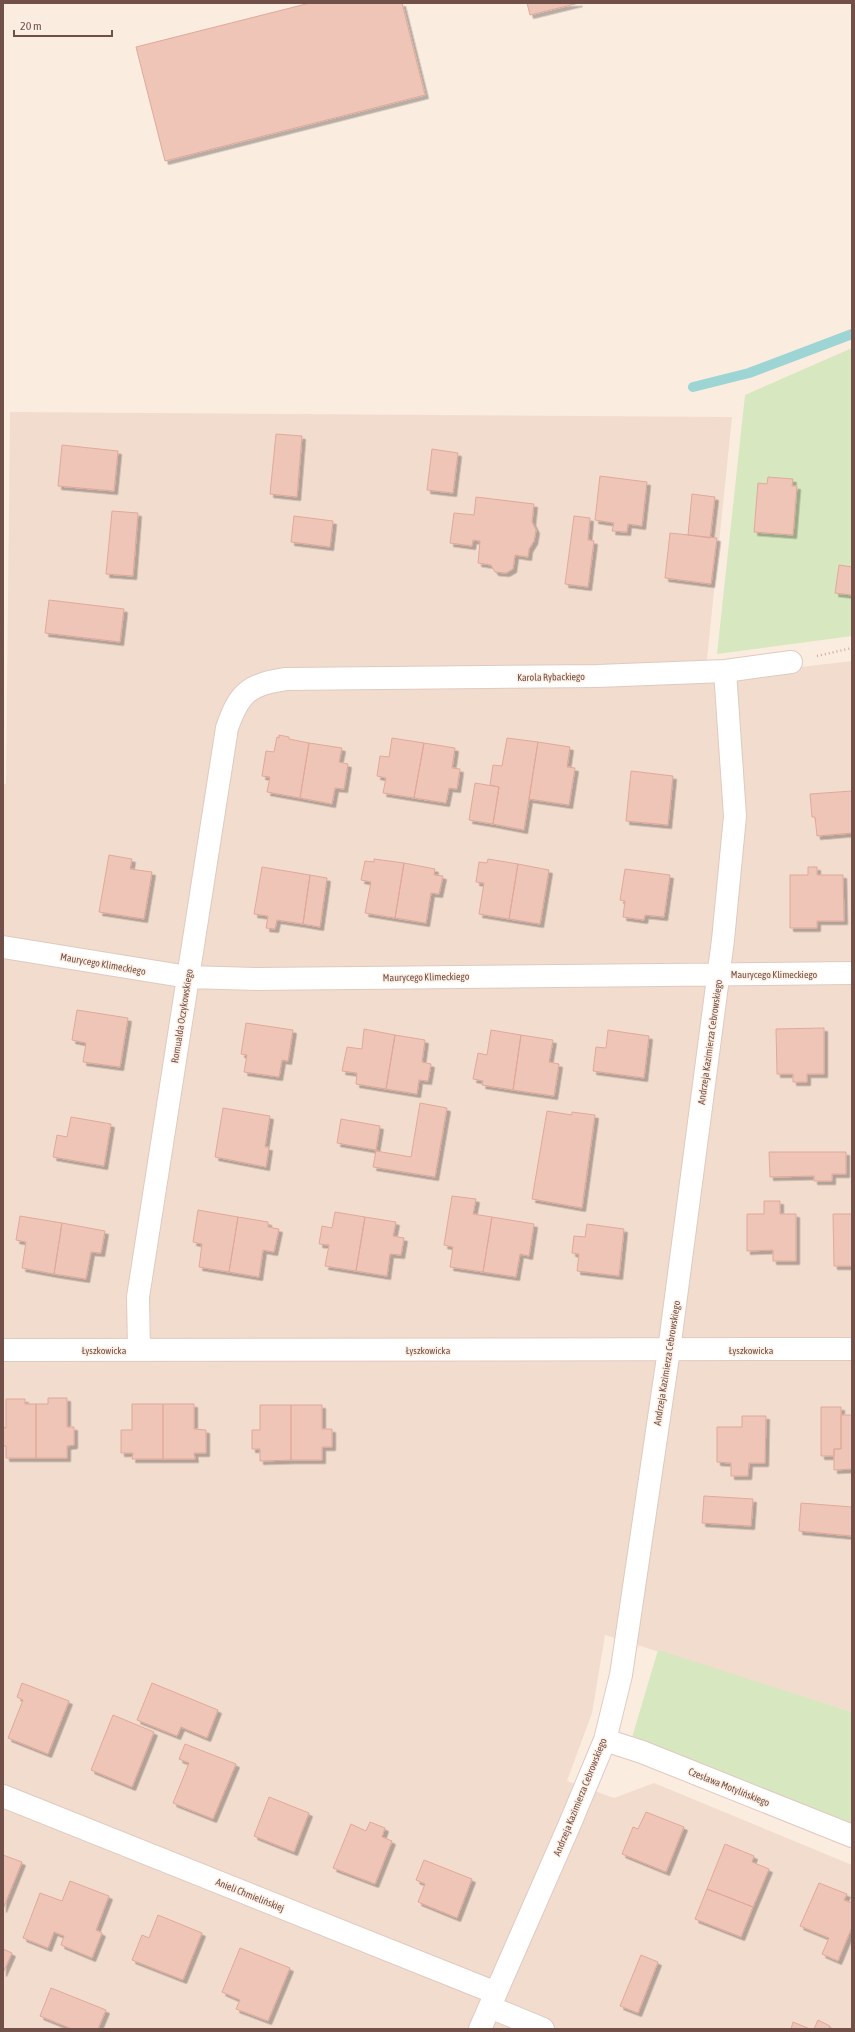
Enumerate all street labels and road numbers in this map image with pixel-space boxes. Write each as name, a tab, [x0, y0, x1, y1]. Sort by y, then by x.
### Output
street label: Karola Rybackiego	[517, 671, 585, 683]
street label: Maurycego Klimeckiego	[59, 951, 147, 977]
street label: Romualda Oczykowskiego	[169, 968, 195, 1064]
street label: Maurycego Klimeckiego	[731, 969, 818, 980]
street label: Maurycego Klimeckiego	[383, 971, 470, 983]
street label: Andrzeja Kazimierza Cebrowskiego	[696, 978, 724, 1105]
street label: Andrzeja Kazimierza Cebrowskiego	[652, 1300, 682, 1426]
street label: Łyszkowicka	[82, 1345, 127, 1356]
street label: Łyszkowicka	[406, 1345, 451, 1356]
street label: Łyszkowicka	[729, 1345, 774, 1356]
street label: Andrzeja Kazimierza Cebrowskiego	[551, 1736, 609, 1858]
street label: Czesława Motylińskiego	[687, 1766, 772, 1808]
street label: Anieli Chmielińskiej	[214, 1876, 286, 1914]

